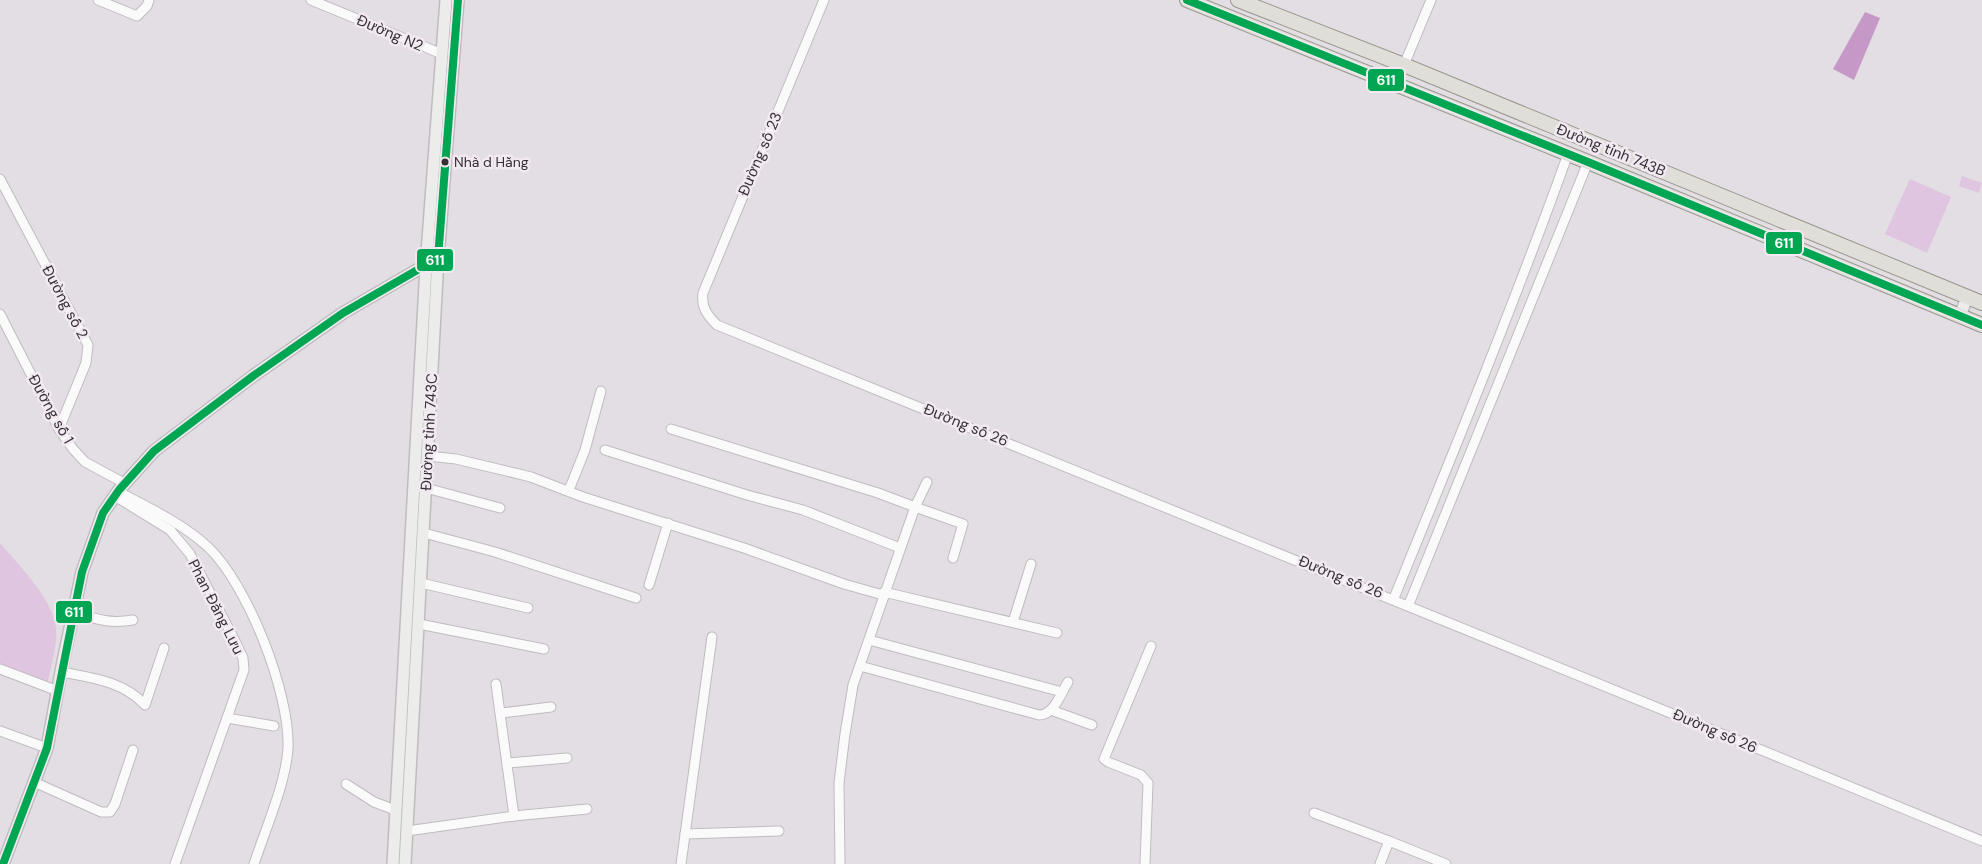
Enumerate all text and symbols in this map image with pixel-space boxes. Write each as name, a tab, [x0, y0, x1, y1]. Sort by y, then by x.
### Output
street label: Đường N2	[354, 10, 426, 56]
line badge: 611	[1367, 68, 1405, 92]
text: 611	[1376, 71, 1396, 89]
street label: Đường số 23	[733, 109, 787, 199]
street label: Đường tỉnh 743B	[1553, 119, 1669, 181]
place label: Nhà d Hằng	[454, 153, 529, 171]
marker: Nhà d Hằng	[440, 157, 450, 167]
line badge: 611	[1765, 231, 1803, 255]
text: 611	[1774, 234, 1794, 252]
line badge: 611	[416, 248, 454, 272]
text: 611	[425, 251, 445, 269]
street label: Đường số 2	[37, 262, 93, 342]
street label: Đường số 1	[24, 371, 78, 447]
street label: Đường tỉnh 743C	[416, 372, 442, 491]
street label: Đường số 26	[921, 399, 1011, 451]
street label: Đường số 26	[1296, 551, 1386, 603]
street label: Phan Đăng Lưu	[183, 556, 249, 658]
line badge: 611	[55, 600, 93, 624]
text: 611	[64, 603, 84, 621]
street label: Đường số 26	[1670, 704, 1760, 758]

